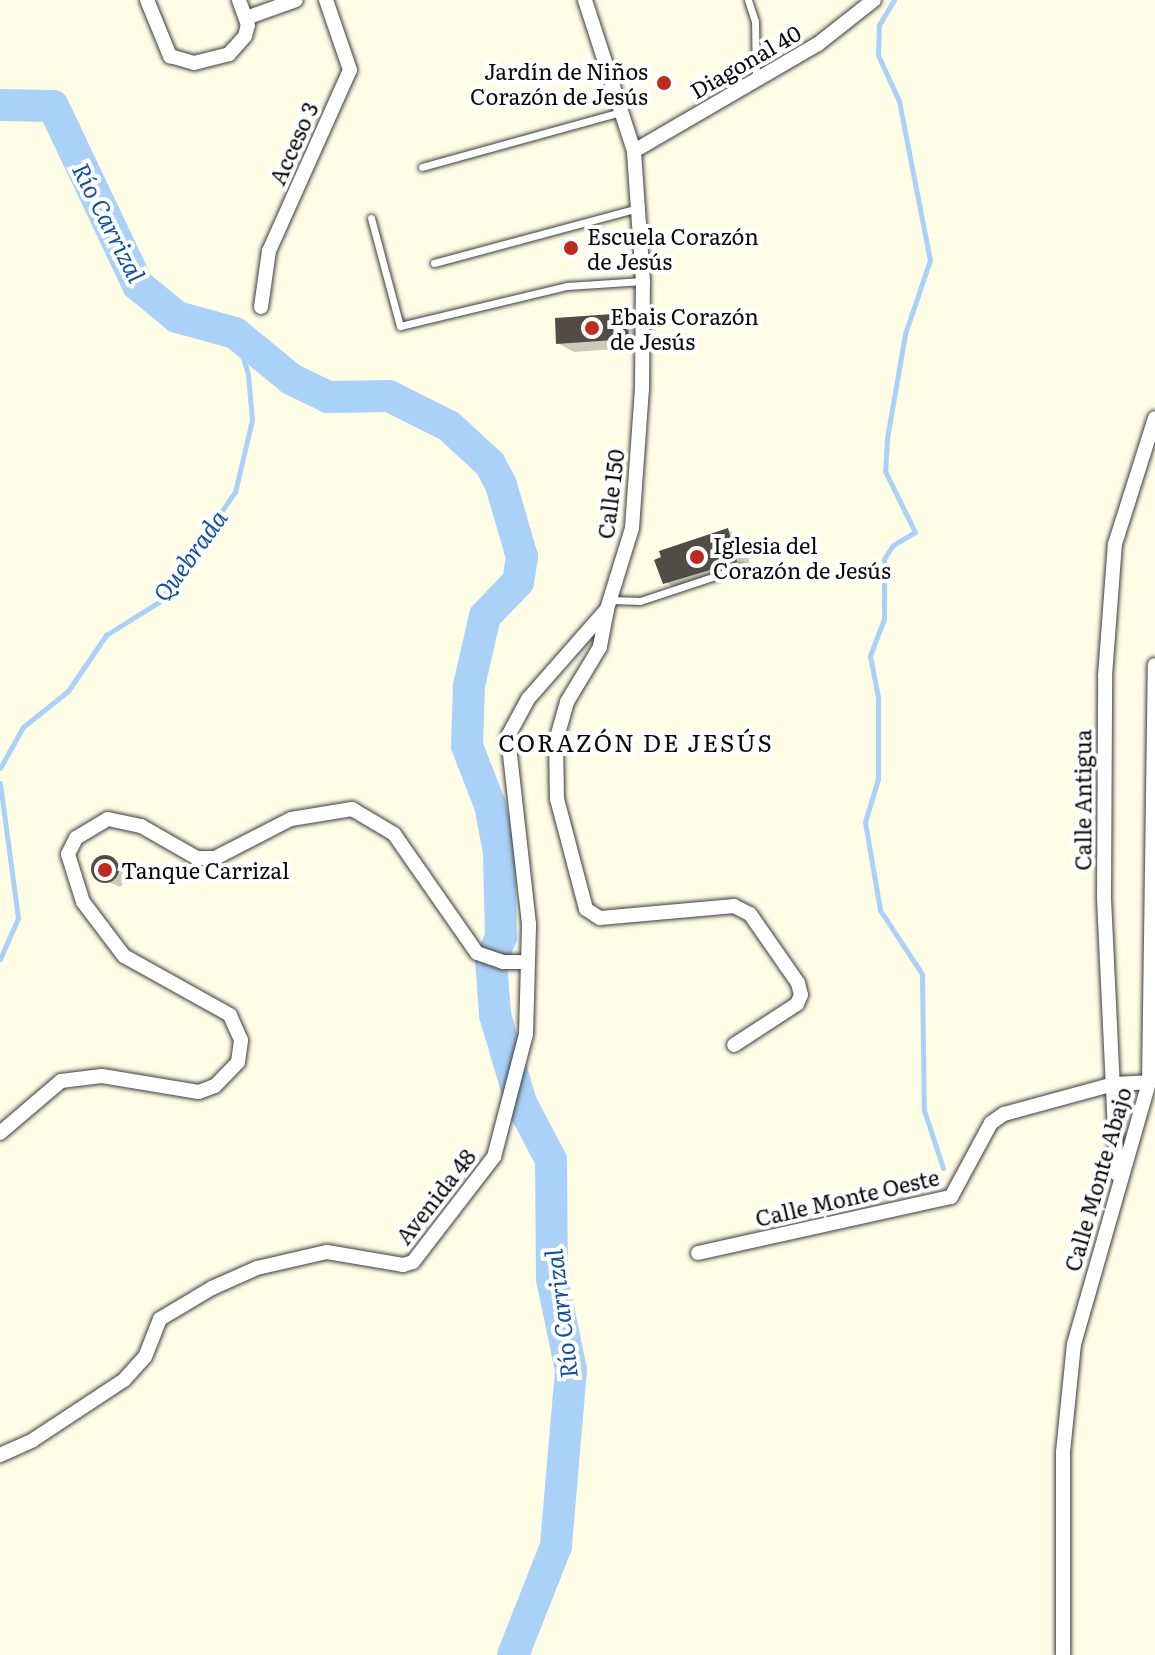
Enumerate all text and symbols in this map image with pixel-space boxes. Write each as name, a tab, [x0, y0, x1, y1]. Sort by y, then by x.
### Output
street label: Diagonal 40	[685, 19, 805, 103]
place label: Jardín de Niños Corazón de Jesús	[470, 57, 648, 108]
marker: Jardín de Niños Corazón de Jesús	[655, 74, 673, 92]
street label: Acceso 3	[263, 97, 323, 189]
water label: Río Carrizal	[68, 157, 152, 287]
place label: Escuela Corazón de Jesús	[587, 222, 759, 274]
marker: Escuela Corazón de Jesús	[562, 239, 580, 257]
place label: Ebais Corazón de Jesús	[610, 302, 759, 354]
marker: Ebais Corazón de Jesús	[581, 317, 603, 339]
street label: Calle 150	[591, 448, 629, 540]
water label: Quebrada	[146, 503, 232, 607]
place label: Iglesia del Corazón de Jesús	[713, 531, 891, 582]
marker: Iglesia del Corazón de Jesús	[688, 548, 706, 566]
district label: CORAZÓN DE JESÚS	[498, 728, 774, 756]
street label: Calle Antigua	[1069, 729, 1095, 871]
place label: Tanque Carrizal	[121, 857, 289, 883]
marker: Tanque Carrizal	[96, 861, 114, 879]
street label: Calle Monte Abajo	[1058, 1084, 1136, 1274]
street label: Avenida 48	[390, 1143, 480, 1249]
street label: Calle Monte Oeste	[752, 1163, 942, 1231]
water label: Río Carrizal	[538, 1248, 582, 1380]

